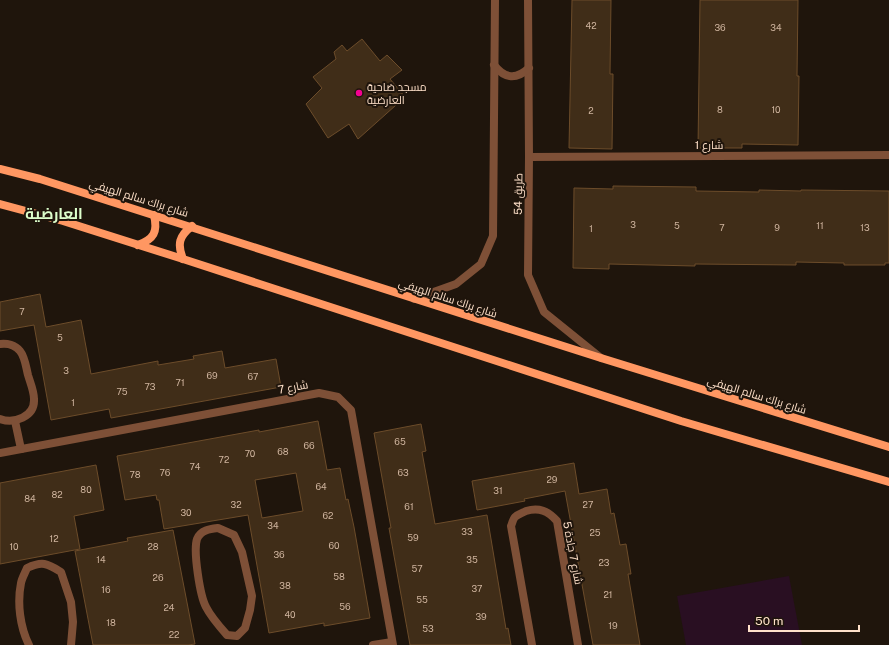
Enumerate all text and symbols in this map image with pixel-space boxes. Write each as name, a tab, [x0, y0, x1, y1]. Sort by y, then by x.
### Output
house number: 42	[585, 20, 597, 31]
house number: 36	[714, 22, 726, 33]
house number: 34	[770, 22, 782, 33]
place label: مسجد ضاحية العارضية	[367, 81, 427, 107]
marker: مسجد ضاحية العارضية	[354, 88, 364, 98]
house number: 8	[717, 104, 723, 115]
house number: 10	[771, 104, 781, 115]
house number: 2	[588, 105, 594, 116]
street label: شارع 1	[695, 139, 723, 153]
street label: طريق 54	[512, 173, 525, 215]
street label: شارع براك سالم الهيفي	[87, 177, 190, 222]
district label: العارضية	[25, 205, 83, 223]
house number: 3	[630, 219, 636, 230]
house number: 5	[674, 220, 680, 231]
house number: 11	[816, 220, 824, 231]
house number: 7	[719, 222, 725, 233]
house number: 9	[774, 222, 780, 233]
house number: 13	[860, 222, 870, 233]
house number: 1	[589, 223, 593, 234]
street label: شارع براك سالم الهيفي	[396, 276, 499, 322]
house number: 7	[19, 306, 25, 317]
house number: 5	[57, 332, 63, 343]
house number: 3	[63, 365, 69, 376]
house number: 69	[206, 370, 218, 381]
house number: 67	[248, 371, 258, 382]
street label: شارع براك سالم الهيفي	[705, 374, 808, 419]
house number: 71	[175, 377, 185, 388]
street label: شارع 7	[277, 378, 310, 398]
house number: 73	[145, 381, 156, 392]
house number: 75	[116, 386, 128, 397]
house number: 1	[71, 397, 75, 408]
house number: 65	[394, 436, 406, 447]
house number: 66	[303, 440, 315, 451]
house number: 68	[277, 446, 289, 457]
house number: 70	[245, 448, 256, 459]
house number: 72	[219, 454, 229, 465]
house number: 74	[190, 461, 201, 472]
house number: 76	[160, 467, 171, 478]
house number: 63	[397, 467, 409, 478]
house number: 78	[129, 469, 141, 480]
house number: 29	[547, 474, 558, 485]
house number: 64	[315, 481, 327, 492]
house number: 80	[80, 484, 92, 495]
house number: 31	[493, 485, 503, 496]
house number: 82	[51, 489, 63, 500]
house number: 84	[24, 493, 36, 504]
house number: 32	[230, 499, 242, 510]
house number: 27	[583, 499, 593, 510]
house number: 61	[404, 501, 414, 512]
house number: 30	[180, 507, 192, 518]
house number: 62	[323, 510, 333, 521]
house number: 34	[267, 520, 279, 531]
street label: شارع 7 جادة 5	[559, 520, 585, 586]
house number: 33	[461, 526, 473, 537]
house number: 25	[589, 527, 601, 538]
house number: 59	[407, 532, 419, 543]
house number: 12	[49, 533, 59, 544]
house number: 60	[328, 540, 340, 551]
house number: 10	[9, 541, 19, 552]
house number: 28	[147, 541, 159, 552]
house number: 36	[273, 549, 285, 560]
house number: 14	[96, 554, 106, 565]
house number: 35	[466, 554, 478, 565]
house number: 23	[598, 557, 610, 568]
house number: 57	[411, 563, 423, 574]
house number: 58	[333, 571, 345, 582]
house number: 26	[153, 572, 164, 583]
house number: 38	[279, 580, 291, 591]
house number: 37	[472, 583, 482, 594]
house number: 16	[101, 584, 111, 595]
house number: 21	[603, 589, 613, 600]
house number: 55	[416, 594, 428, 605]
house number: 56	[339, 601, 351, 612]
house number: 24	[163, 602, 175, 613]
scale bar	[749, 607, 859, 633]
house number: 40	[284, 609, 296, 620]
house number: 39	[475, 611, 487, 622]
text: 50 m	[755, 614, 783, 628]
house number: 18	[106, 617, 116, 628]
house number: 19	[608, 620, 618, 631]
house number: 53	[422, 623, 434, 634]
house number: 22	[169, 629, 179, 640]

